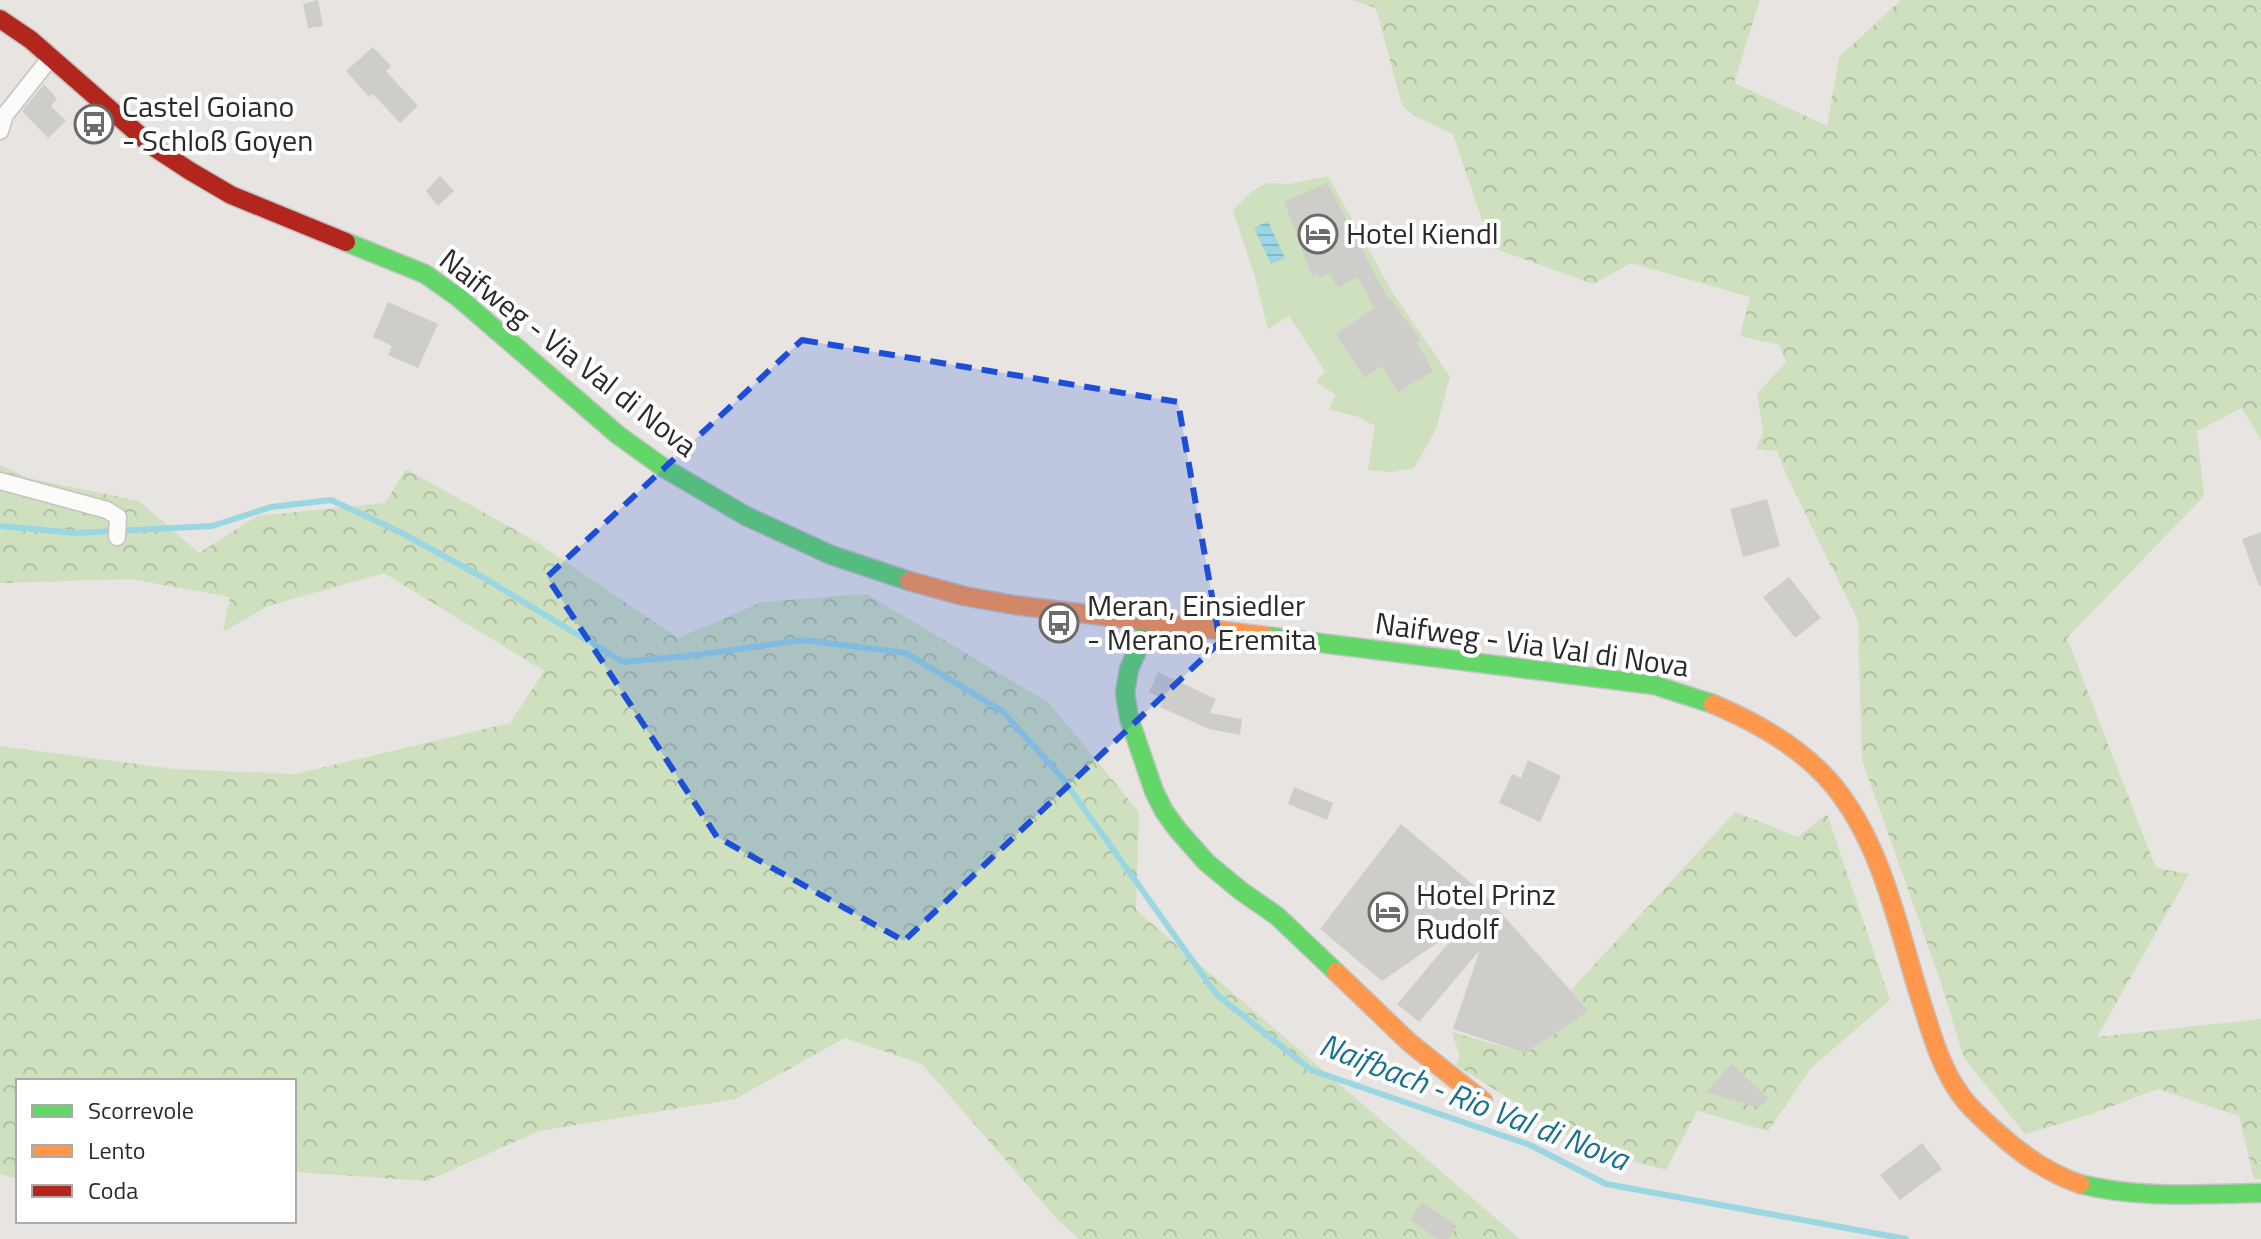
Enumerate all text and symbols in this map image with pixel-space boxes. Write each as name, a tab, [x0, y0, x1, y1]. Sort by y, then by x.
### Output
place label: Castel Goiano - Schloß Goyen	[122, 83, 313, 163]
bus stop icon: Castel Goiano - Schloß Goyen	[73, 103, 115, 145]
place label: Hotel Kiendl	[1346, 210, 1499, 256]
hotel icon: Hotel Kiendl	[1297, 213, 1339, 255]
street label: Naifweg - Via Val di Nova	[430, 237, 707, 468]
place label: Meran, Einsiedler - Merano, Eremita	[1087, 582, 1317, 662]
street label: Naifweg - Via Val di Nova	[1372, 599, 1692, 689]
bus stop icon: Meran, Einsiedler - Merano, Eremita	[1038, 602, 1080, 644]
place label: Hotel Prinz Rudolf	[1416, 871, 1556, 951]
hotel icon: Hotel Prinz Rudolf	[1367, 891, 1409, 933]
water label: Naifbach - Rio Val di Nova	[1313, 1020, 1638, 1183]
legend	[16, 1079, 296, 1223]
text: Scorrevole	[88, 1092, 194, 1128]
text: Lento	[88, 1132, 145, 1168]
text: Coda	[88, 1172, 138, 1208]

